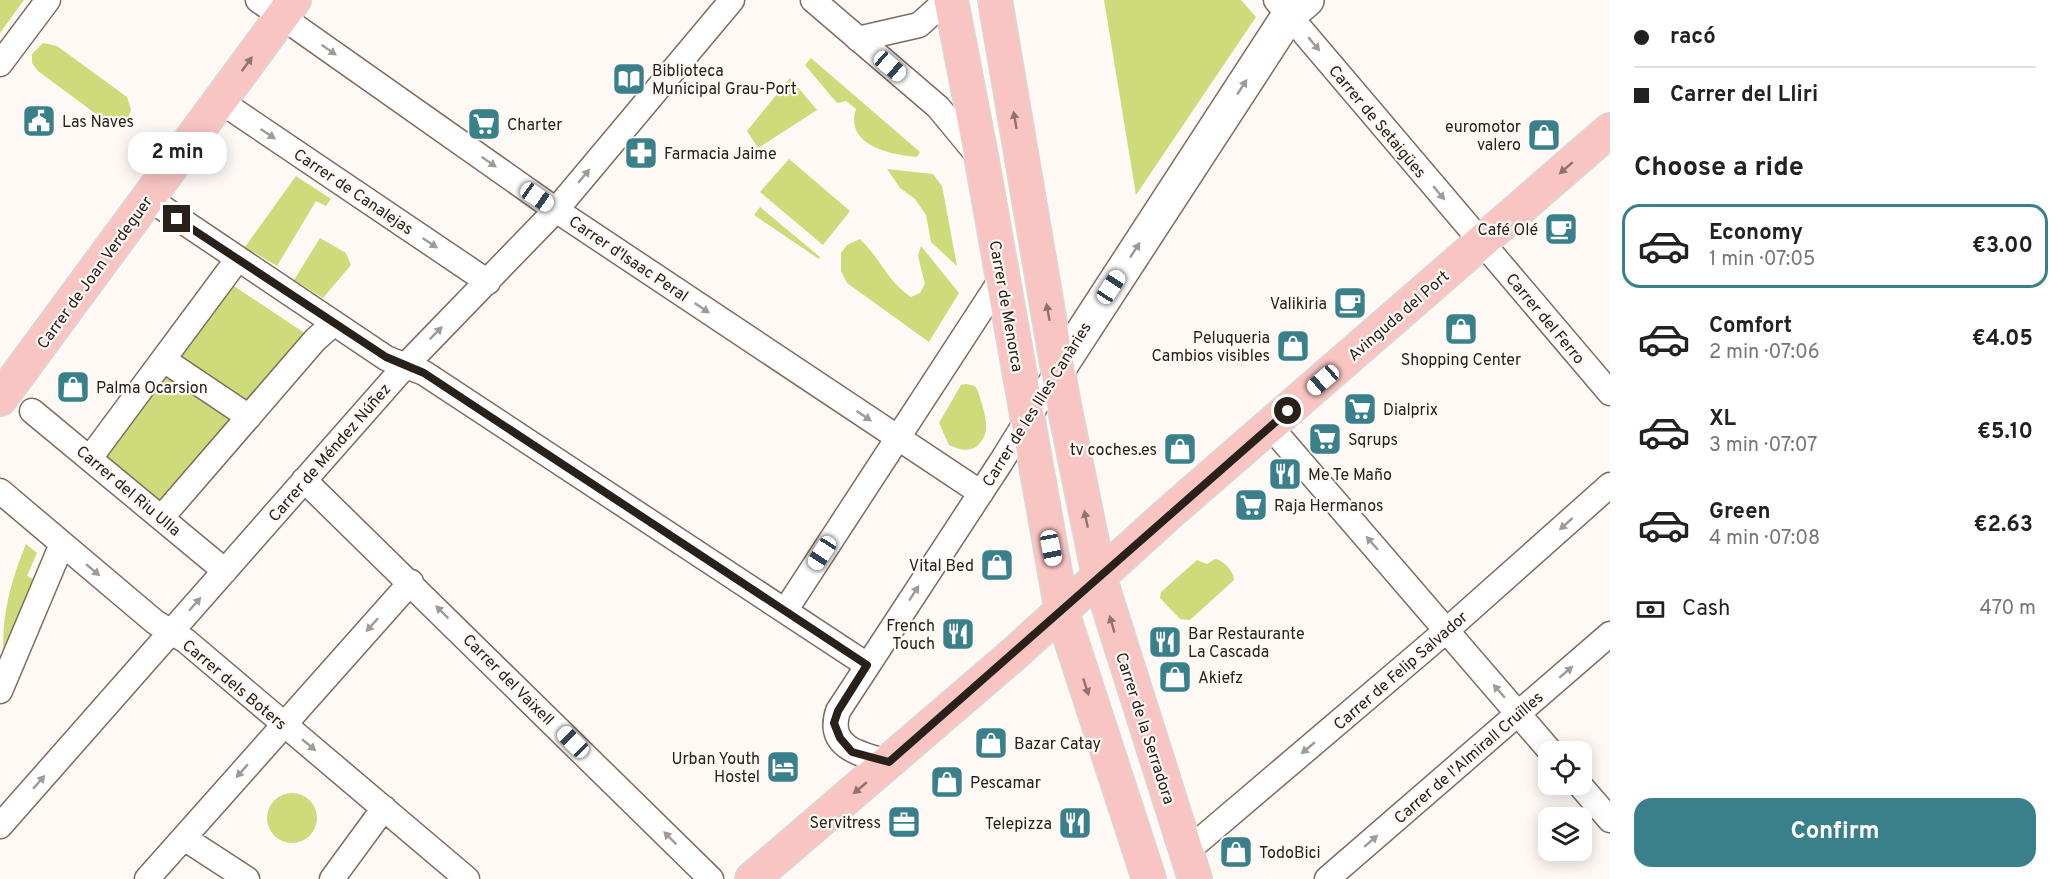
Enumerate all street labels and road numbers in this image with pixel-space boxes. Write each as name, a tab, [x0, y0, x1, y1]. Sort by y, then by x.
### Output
street label: Carrer de Setaigües	[1323, 62, 1429, 183]
street label: Carrer de Canalejas	[289, 145, 417, 240]
street label: Carrer de Joan Verdeguer	[33, 193, 158, 353]
street label: Carrer d'Isaac Peral	[564, 212, 691, 307]
street label: Carrer de Menorca	[984, 239, 1026, 374]
street label: Avinguda del Port	[1345, 267, 1454, 366]
street label: Carrer del Ferro	[1501, 270, 1588, 369]
street label: Carrer de les Illes Canàries	[979, 319, 1097, 491]
street label: Carrer de Méndez Núñez	[265, 380, 396, 527]
street label: Carrer del Riu Ulla	[71, 442, 184, 541]
street label: Carrer de Felip Salvador	[1330, 608, 1472, 735]
street label: Carrer del Vaixell	[458, 630, 558, 730]
street label: Carrer dels Boters	[177, 636, 290, 735]
street label: Carrer de la Serradora	[1110, 650, 1178, 807]
street label: Carrer de l'Almirall Cruïlles	[1390, 688, 1548, 829]

